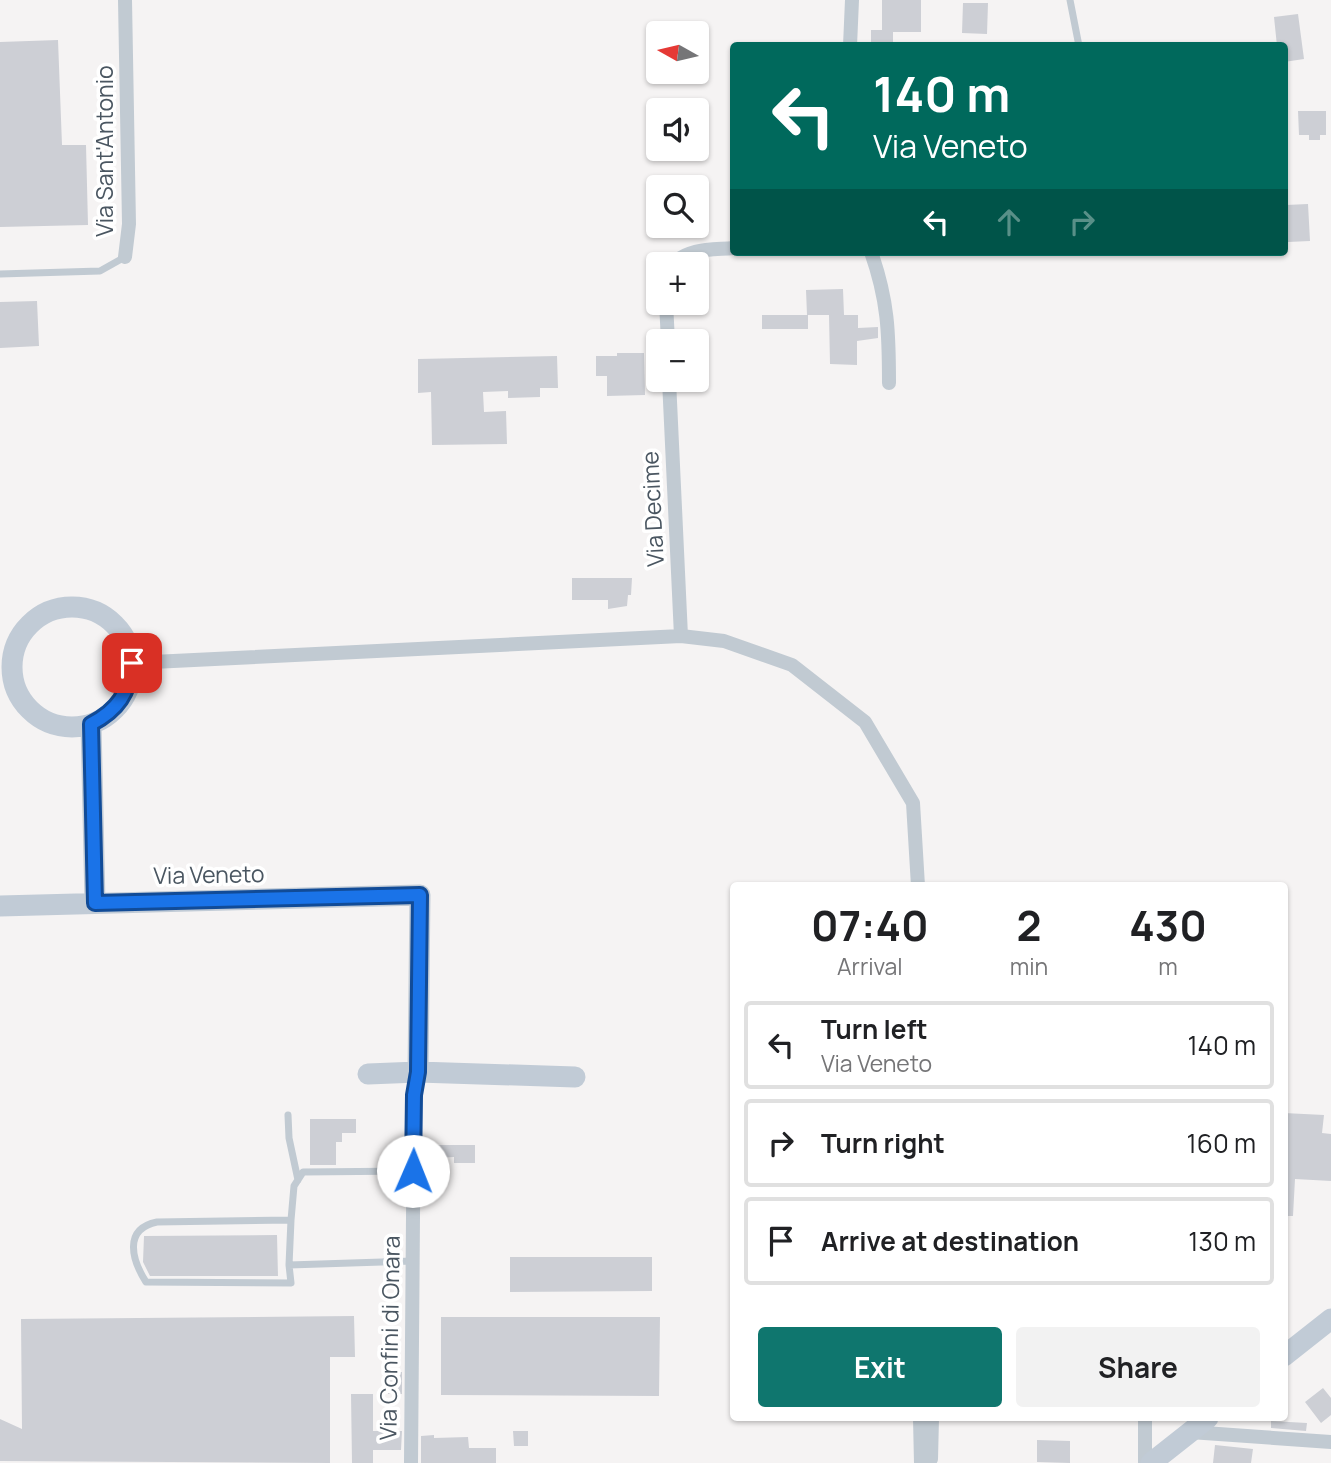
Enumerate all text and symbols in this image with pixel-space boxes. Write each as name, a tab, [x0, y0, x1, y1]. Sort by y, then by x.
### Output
north arrow	[646, 21, 709, 84]
map controls	[646, 21, 709, 392]
text: 140 m	[873, 60, 1010, 127]
street label: Via Sant'Antonio	[88, 65, 120, 237]
icon: left	[758, 70, 849, 161]
button: sound	[646, 98, 709, 161]
text: Via Veneto	[873, 124, 1028, 168]
button: search	[646, 175, 709, 238]
icon: left	[917, 203, 955, 241]
icon: ahead	[990, 203, 1028, 241]
icon: right	[1063, 203, 1101, 241]
button: +	[646, 252, 709, 315]
button: −	[646, 329, 709, 392]
street label: Via Decime	[633, 450, 671, 568]
pin	[102, 633, 162, 693]
icon: arrive	[113, 644, 151, 682]
street label: Via Veneto	[153, 857, 265, 891]
text: 07:40	[811, 896, 929, 954]
text: 2	[1016, 896, 1042, 954]
text: 430	[1129, 896, 1207, 954]
text: Arrival	[837, 950, 903, 982]
text: min	[1010, 950, 1048, 982]
text: m	[1158, 950, 1178, 982]
text: Turn left	[821, 1011, 928, 1047]
icon: left	[762, 1026, 800, 1064]
text: 140 m	[1187, 1027, 1256, 1063]
text: Via Veneto	[821, 1047, 932, 1079]
icon: right	[762, 1124, 800, 1162]
text: Turn right	[821, 1125, 945, 1161]
text: 160 m	[1187, 1125, 1256, 1161]
position arrow	[376, 1134, 450, 1208]
icon: arrive	[762, 1222, 800, 1260]
text: Arrive at destination	[821, 1223, 1079, 1259]
text: 130 m	[1188, 1223, 1256, 1259]
street label: Via Confini di Onara	[371, 1235, 407, 1441]
button: Exit	[758, 1327, 1002, 1407]
button: Share	[1016, 1327, 1260, 1407]

